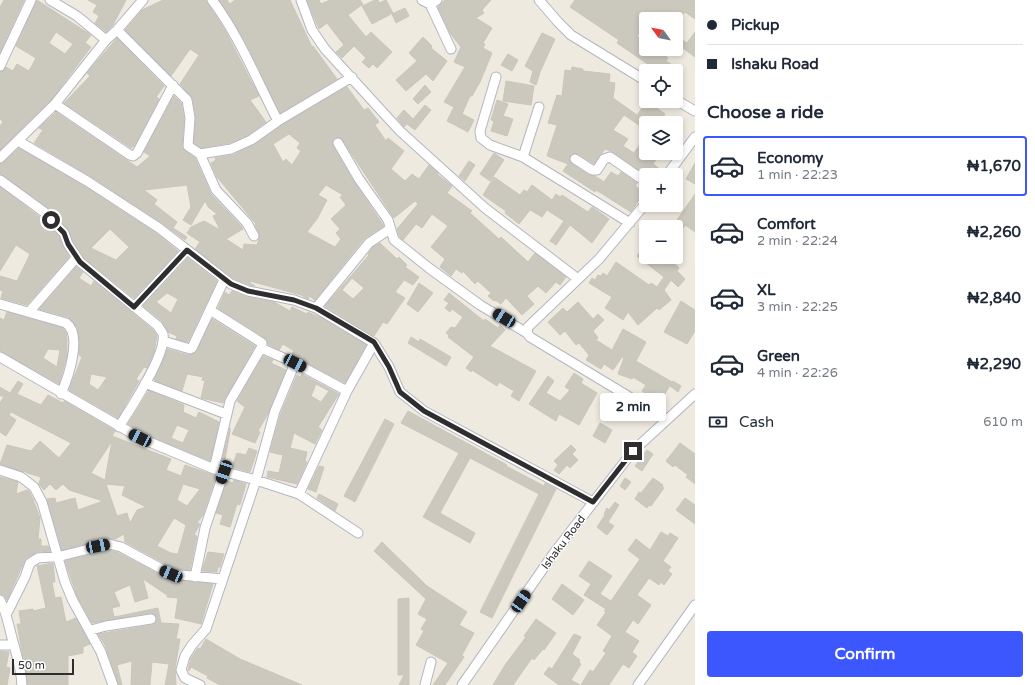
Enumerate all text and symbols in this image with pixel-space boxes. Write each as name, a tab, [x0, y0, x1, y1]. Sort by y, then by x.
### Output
north arrow	[639, 12, 683, 56]
map controls	[639, 12, 683, 264]
text: Pickup	[731, 16, 779, 34]
text: Ishaku Road	[731, 55, 819, 73]
button: locate	[639, 64, 683, 108]
text: Choose a ride	[707, 101, 824, 123]
button: layers	[639, 116, 683, 160]
icon: car	[709, 148, 745, 184]
text: Economy	[757, 149, 823, 167]
text: ₦1,670	[967, 157, 1021, 175]
text: 1 min · 22:23	[757, 167, 838, 183]
button: +	[639, 168, 683, 212]
route start	[42, 211, 60, 229]
icon: car	[709, 214, 745, 250]
text: Comfort	[757, 215, 816, 233]
button: −	[639, 220, 683, 264]
text: ₦2,260	[967, 223, 1021, 241]
text: 2 min · 22:24	[757, 233, 838, 249]
icon: car	[709, 280, 745, 316]
text: XL	[757, 281, 776, 299]
text: ₦2,840	[967, 289, 1021, 307]
text: 3 min · 22:25	[757, 299, 838, 315]
car	[491, 307, 517, 329]
icon: car	[709, 346, 745, 382]
text: Green	[757, 347, 800, 365]
car	[282, 352, 308, 374]
text: ₦2,290	[967, 355, 1021, 373]
text: 4 min · 22:26	[757, 365, 838, 381]
callout: 2 min	[600, 393, 666, 421]
text: 2 min	[616, 399, 650, 415]
icon: cash	[707, 411, 729, 433]
text: Cash	[739, 413, 774, 431]
text: 610 m	[983, 414, 1023, 430]
car	[127, 427, 153, 449]
route end	[624, 442, 642, 460]
car	[214, 459, 234, 485]
street label: Ishaku Road	[539, 513, 588, 572]
car	[85, 538, 111, 554]
car	[158, 564, 184, 584]
car	[509, 588, 533, 614]
button: Confirm	[707, 631, 1023, 677]
scale bar	[12, 657, 74, 676]
text: 50 m	[18, 659, 45, 672]

